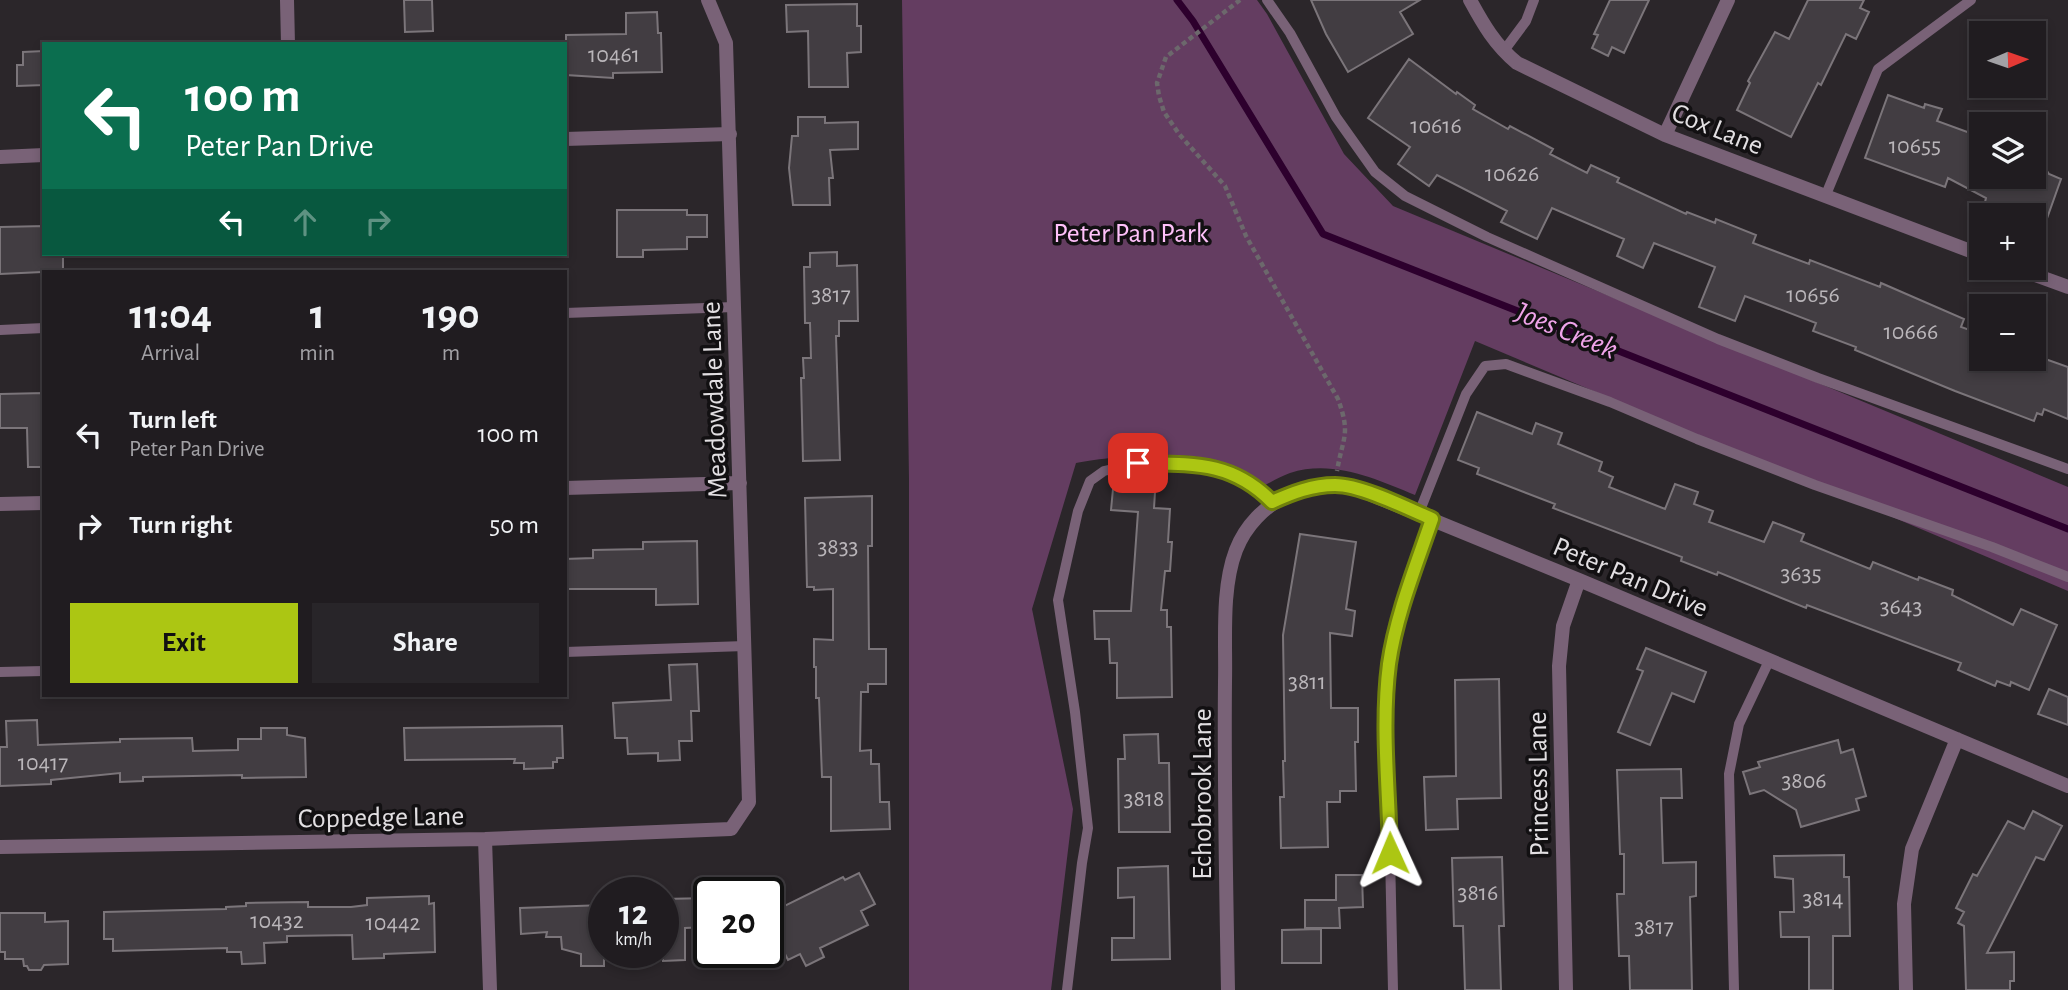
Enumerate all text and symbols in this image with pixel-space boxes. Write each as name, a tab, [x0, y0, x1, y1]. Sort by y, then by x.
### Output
north arrow	[1969, 21, 2046, 98]
map controls	[1969, 21, 2046, 371]
house number: 10461	[588, 43, 640, 67]
icon: left	[70, 70, 161, 161]
text: 100 m	[185, 72, 301, 121]
street label: Cox Lane	[1668, 99, 1767, 161]
button: layers	[1969, 112, 2046, 189]
house number: 10616	[1410, 114, 1462, 138]
text: Peter Pan Drive	[185, 130, 374, 162]
house number: 10655	[1889, 134, 1941, 158]
house number: 10626	[1485, 162, 1539, 186]
icon: left	[213, 203, 251, 241]
icon: ahead	[286, 203, 324, 241]
icon: right	[359, 203, 397, 241]
button: +	[1969, 203, 2046, 280]
park label: Peter Pan Park	[1053, 220, 1209, 248]
house number: 3817	[811, 283, 851, 307]
house number: 10656	[1786, 283, 1840, 307]
text: 11:04	[129, 294, 212, 336]
text: 1	[310, 294, 325, 336]
text: 190	[422, 294, 480, 336]
button: −	[1969, 294, 2046, 371]
water label: Joes Creek	[1511, 297, 1622, 365]
street label: Meadowdale Lane	[698, 301, 732, 499]
house number: 10666	[1884, 320, 1938, 344]
text: Arrival	[141, 342, 200, 365]
text: min	[299, 342, 335, 365]
text: m	[442, 342, 460, 365]
text: Turn left	[129, 407, 217, 433]
icon: left	[70, 416, 108, 454]
text: 100 m	[478, 421, 539, 447]
pin	[1108, 433, 1168, 493]
text: Peter Pan Drive	[129, 438, 265, 461]
icon: arrive	[1119, 444, 1157, 482]
icon: right	[70, 507, 108, 545]
text: Turn right	[129, 512, 232, 538]
text: 50 m	[489, 512, 539, 538]
street label: Peter Pan Drive	[1549, 533, 1712, 623]
house number: 3833	[817, 535, 859, 559]
house number: 3635	[1780, 562, 1822, 586]
house number: 3643	[1880, 595, 1922, 619]
button: Exit	[70, 603, 298, 683]
button: Share	[312, 603, 539, 683]
house number: 3811	[1288, 670, 1326, 694]
street label: Echobrook Lane	[1189, 708, 1217, 880]
street label: Princess Lane	[1524, 711, 1554, 857]
house number: 10417	[18, 751, 68, 775]
house number: 3806	[1781, 769, 1827, 793]
house number: 3818	[1124, 787, 1164, 811]
street label: Coppedge Lane	[298, 803, 465, 833]
position arrow	[1353, 816, 1427, 890]
speed limit sign: 20	[693, 877, 784, 968]
house number: 3816	[1458, 881, 1498, 905]
house number: 3814	[1802, 887, 1844, 911]
text: 12	[619, 896, 648, 931]
house number: 10432	[250, 909, 304, 933]
house number: 10442	[366, 911, 421, 935]
house number: 3817	[1634, 915, 1674, 939]
text: km/h	[615, 931, 652, 949]

